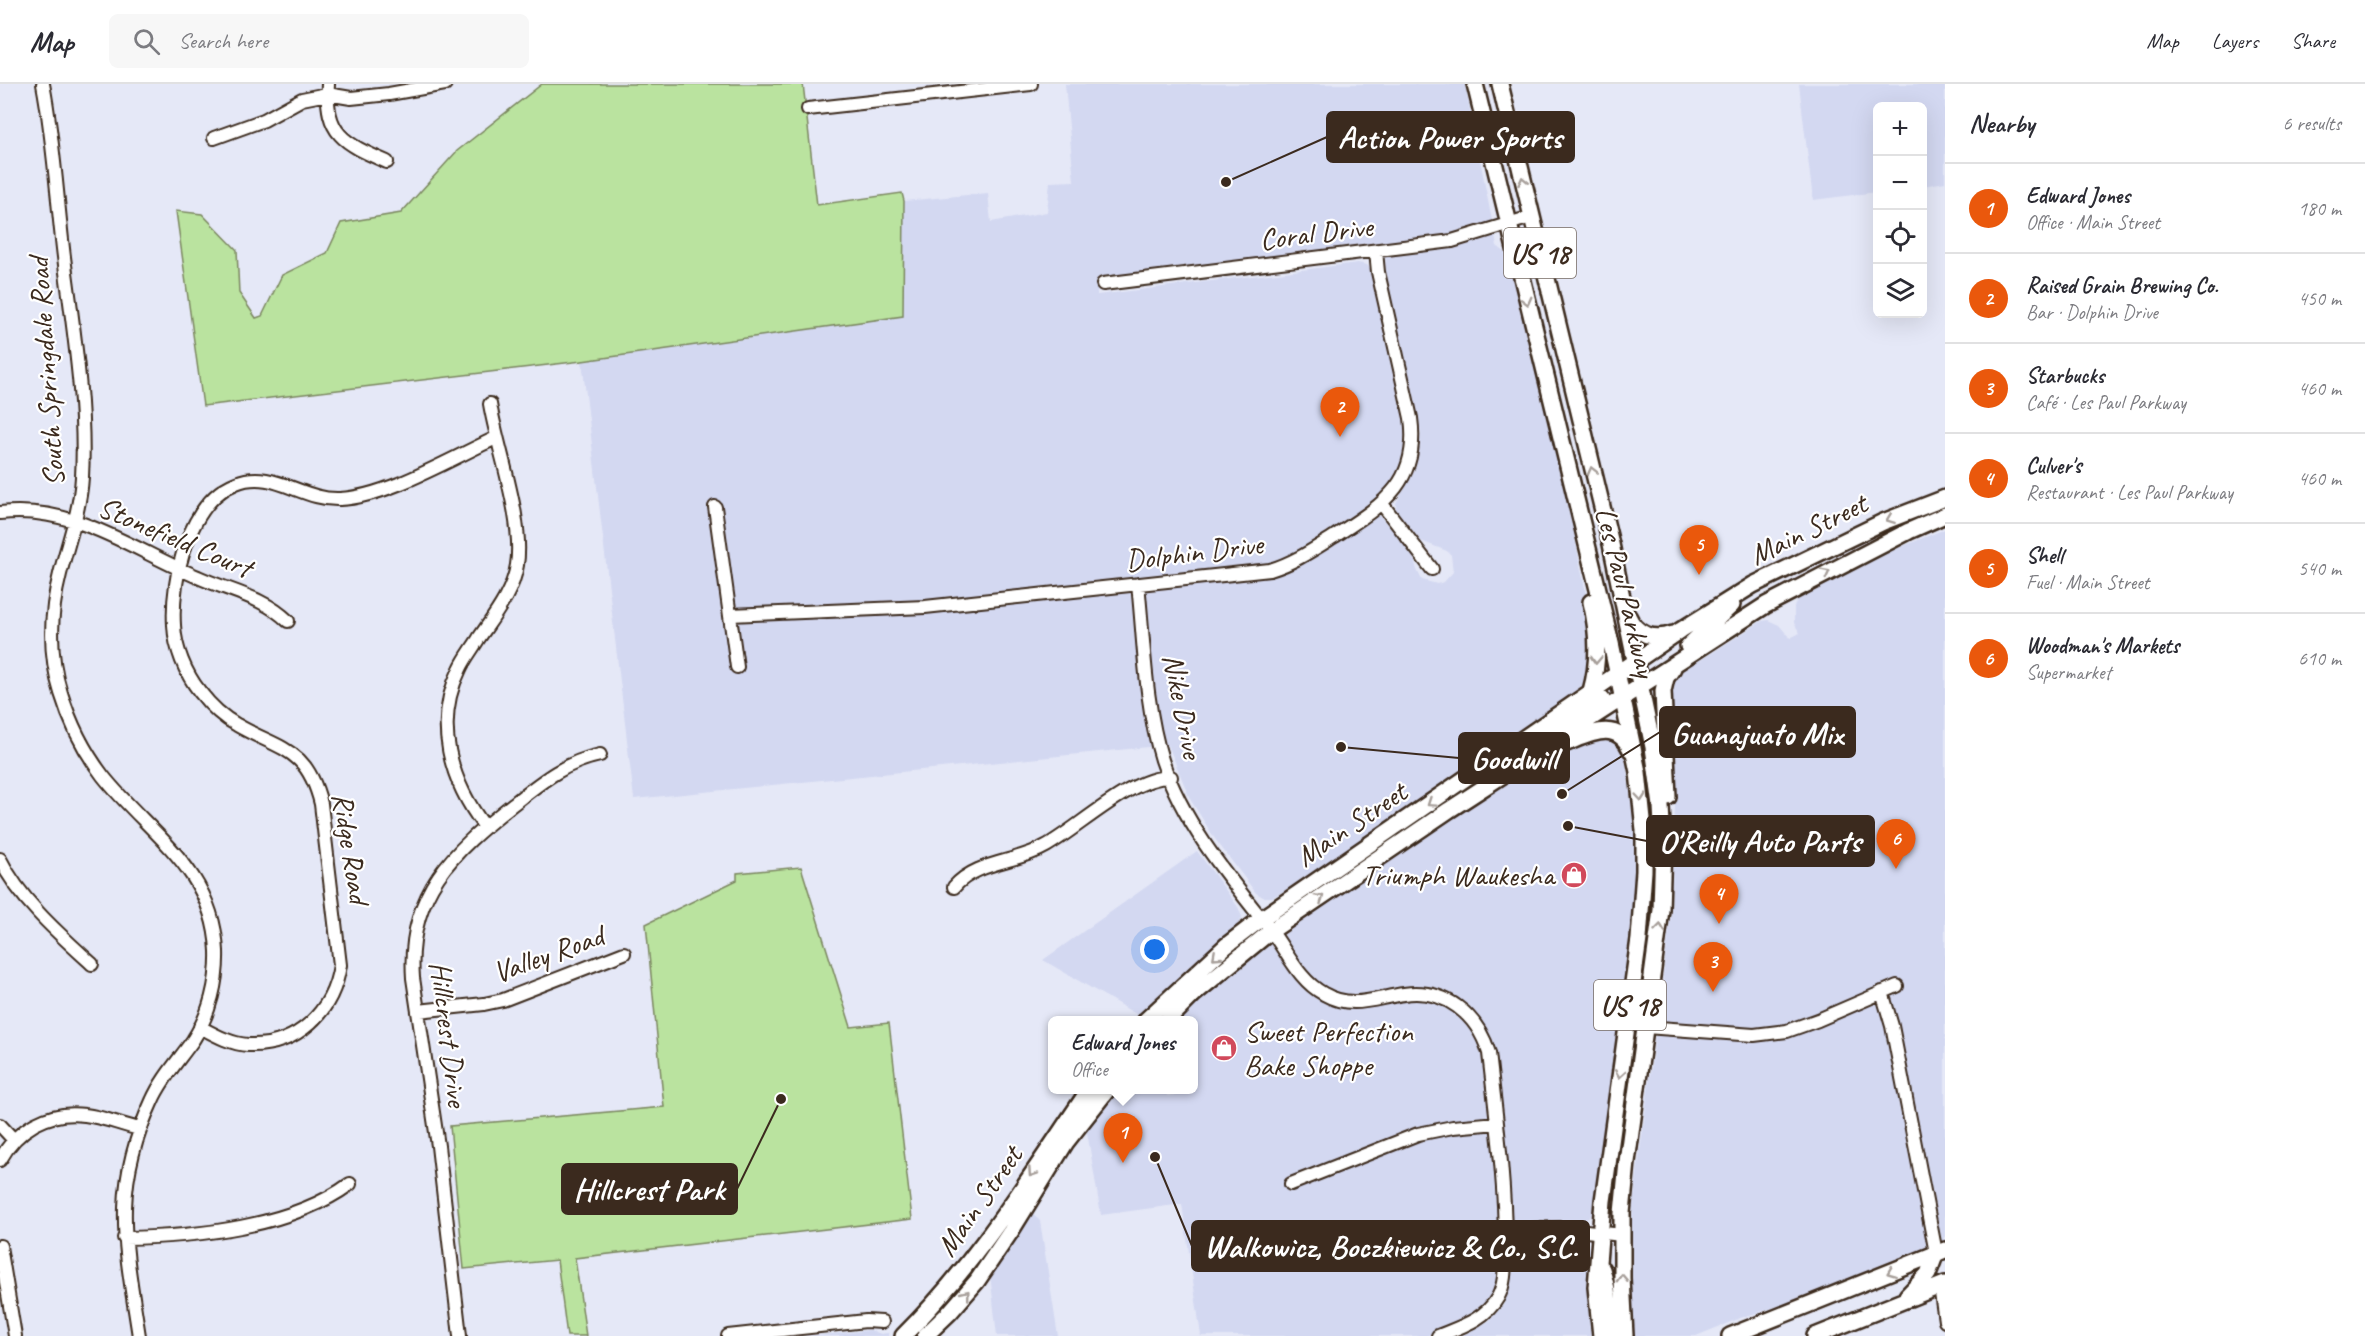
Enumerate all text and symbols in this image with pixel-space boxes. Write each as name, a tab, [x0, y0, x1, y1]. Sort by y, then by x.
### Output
search box	[109, 14, 529, 68]
text: Map	[30, 24, 73, 59]
icon: search	[130, 25, 163, 58]
text: Search here	[178, 27, 268, 55]
text: Map	[2146, 28, 2179, 54]
text: Layers	[2212, 28, 2258, 54]
text: Share	[2291, 28, 2335, 54]
map controls	[1873, 102, 1927, 318]
button: +	[1873, 102, 1927, 156]
text: Nearby	[1969, 107, 2034, 140]
text: 6 results	[2282, 111, 2341, 136]
callout: Action Power Sports	[1327, 112, 1574, 162]
text: Action Power Sports	[1338, 117, 1565, 158]
button: −	[1873, 156, 1927, 210]
one-way arrow	[1517, 177, 1530, 187]
text: Edward Jones	[2026, 182, 2130, 210]
text: 1	[1984, 196, 1993, 221]
text: 180 m	[2298, 196, 2341, 221]
street label: Coral Drive	[1257, 207, 1377, 259]
button: locate	[1873, 210, 1927, 264]
text: Office · Main Street	[2026, 210, 2160, 235]
road number: US 18	[1504, 228, 1576, 278]
street label: South Springdale Road	[19, 252, 73, 488]
button: layers	[1873, 264, 1927, 318]
text: Raised Grain Brewing Co.	[2026, 272, 2218, 300]
text: 2	[1984, 286, 1993, 311]
text: 450 m	[2298, 286, 2341, 311]
one-way arrow	[1519, 296, 1532, 306]
text: Bar · Dolphin Drive	[2026, 300, 2158, 325]
text: Starbucks	[2026, 362, 2104, 390]
text: 3	[1984, 376, 1993, 401]
text: 460 m	[2298, 376, 2341, 401]
pin: 2	[1320, 388, 1360, 437]
text: Café · Les Paul Parkway	[2026, 390, 2186, 415]
text: Culver's	[2026, 452, 2081, 480]
text: 4	[1984, 466, 1993, 491]
text: 460 m	[2298, 466, 2341, 491]
one-way arrow	[1587, 467, 1600, 477]
text: Restaurant · Les Paul Parkway	[2026, 480, 2233, 505]
street label: Main Street	[1743, 483, 1876, 574]
street label: Stonefield Court	[92, 488, 261, 588]
street label: Les Paul Parkway	[1587, 503, 1666, 684]
one-way arrow	[1886, 512, 1897, 524]
street label: Dolphin Drive	[1123, 524, 1267, 579]
pin: 5	[1680, 526, 1718, 575]
text: Shell	[2026, 542, 2063, 570]
text: 5	[1984, 556, 1993, 581]
text: 540 m	[2298, 556, 2341, 581]
one-way arrow	[1820, 569, 1831, 580]
text: Fuel · Main Street	[2026, 570, 2149, 595]
text: Woodman's Markets	[2026, 632, 2179, 660]
text: 6	[1984, 646, 1993, 671]
text: 610 m	[2298, 646, 2341, 671]
street label: Nike Drive	[1154, 651, 1212, 764]
one-way arrow	[1590, 656, 1602, 665]
text: Supermarket	[2026, 660, 2111, 685]
callout: Guanajuato Mix	[1660, 707, 1855, 757]
text: Guanajuato Mix	[1671, 713, 1846, 754]
callout: Goodwill	[1459, 733, 1569, 783]
text: Goodwill	[1471, 738, 1563, 779]
street label: Main Street	[1288, 771, 1416, 875]
street label: Ridge Road	[324, 790, 379, 910]
one-way arrow	[1634, 792, 1647, 802]
one-way arrow	[1426, 796, 1437, 807]
callout: O'Reilly Auto Parts	[1647, 816, 1874, 866]
pin: 6	[1876, 820, 1916, 869]
text: O'Reilly Auto Parts	[1659, 821, 1864, 862]
place label: Triumph Waukesha	[1362, 856, 1557, 894]
shop icon: Triumph Waukesha	[1559, 860, 1589, 890]
pin: 4	[1700, 874, 1738, 924]
one-way arrow	[1313, 894, 1324, 905]
street label: Valley Road	[487, 915, 612, 992]
one-way arrow	[1653, 923, 1665, 932]
your location	[1140, 935, 1169, 964]
pin: 3	[1694, 942, 1732, 992]
one-way arrow	[1212, 949, 1223, 960]
street label: Hillcrest Drive	[421, 959, 477, 1111]
road number: US 18	[1594, 980, 1666, 1030]
place label: Sweet Perfection Bake Shoppe	[1244, 1012, 1414, 1084]
popup	[1048, 1016, 1198, 1094]
text: Edward Jones	[1071, 1029, 1175, 1057]
shop icon: Sweet Perfection Bake Shoppe	[1209, 1033, 1239, 1063]
text: Office	[1071, 1057, 1108, 1082]
one-way arrow	[1614, 1069, 1627, 1079]
pin: 1	[1104, 1114, 1142, 1163]
street label: Main Street	[927, 1136, 1032, 1263]
callout: Hillcrest Park	[562, 1164, 737, 1214]
one-way arrow	[1029, 1166, 1040, 1177]
text: Hillcrest Park	[574, 1169, 727, 1210]
callout: Walkowicz, Boczkiewicz & Co., S.C.	[1192, 1221, 1589, 1271]
text: Walkowicz, Boczkiewicz & Co., S.C.	[1204, 1226, 1578, 1267]
one-way arrow	[1886, 1265, 1897, 1277]
one-way arrow	[1616, 1273, 1628, 1282]
one-way arrow	[958, 1290, 969, 1301]

